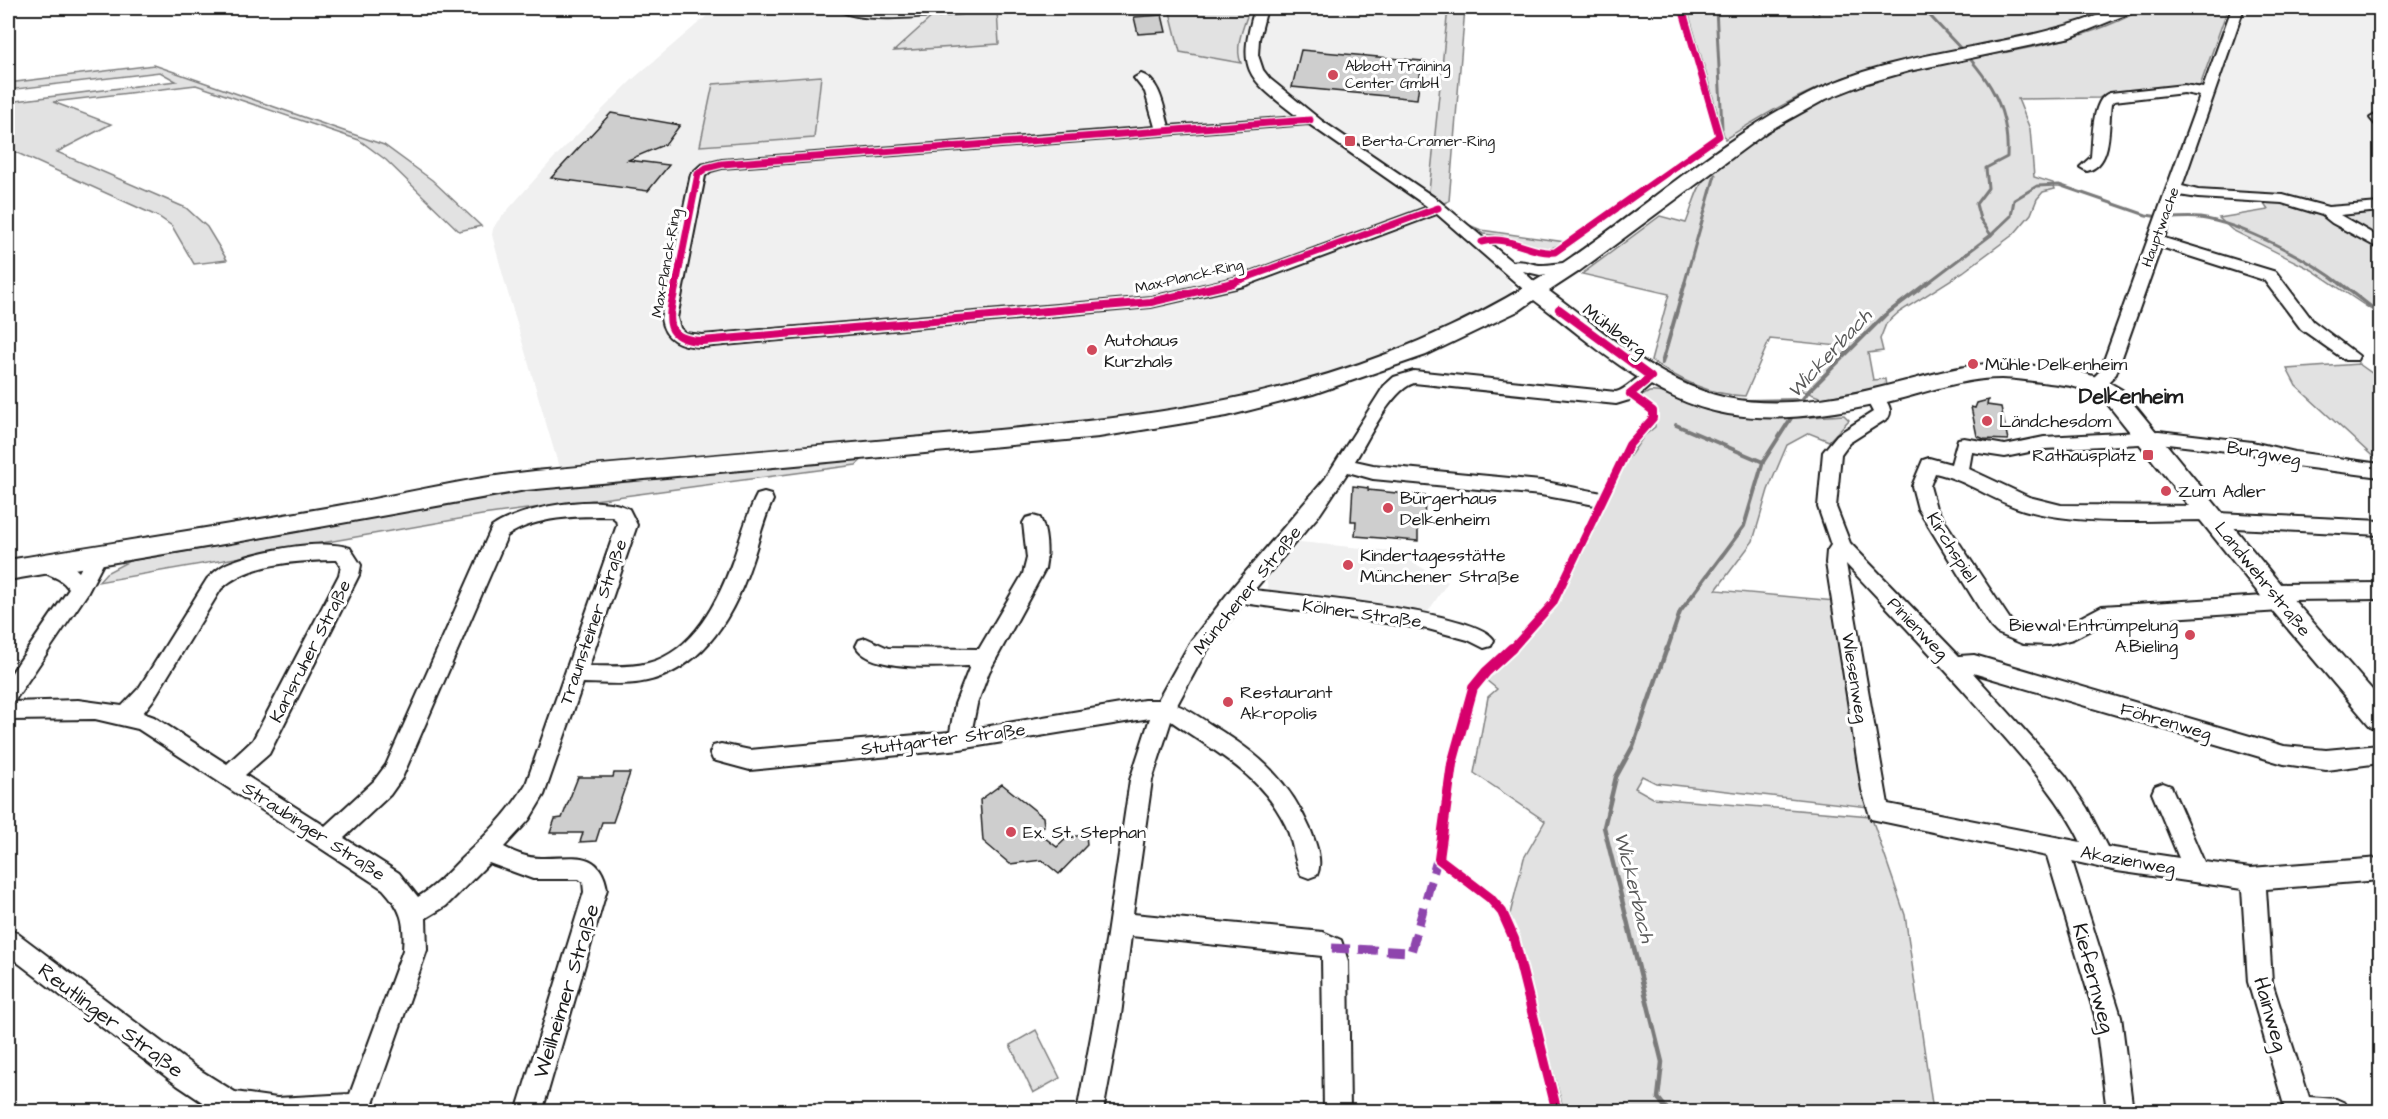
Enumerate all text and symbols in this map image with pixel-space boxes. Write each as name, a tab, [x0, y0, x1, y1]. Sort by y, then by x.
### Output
place label: Abbott Training Center GmbH	[1345, 56, 1451, 94]
marker: Abbott Training Center GmbH	[1326, 68, 1340, 82]
place label: Berta-Cramer-Ring	[1362, 131, 1495, 153]
marker: Berta-Cramer-Ring	[1343, 134, 1357, 148]
street label: Hauptwache	[2136, 184, 2185, 270]
street label: Max-Planck-Ring	[647, 207, 687, 319]
street label: Max-Planck-Ring	[1133, 254, 1246, 300]
street label: Mühlberg	[1577, 298, 1652, 364]
water label: Wickerbach	[1781, 302, 1879, 404]
place label: Autohaus Kurzhals	[1104, 328, 1178, 374]
marker: Autohaus Kurzhals	[1085, 343, 1099, 357]
place label: Mühle Delkenheim	[1985, 352, 2127, 377]
marker: Mühle Delkenheim	[1966, 357, 1980, 371]
district label: Delkenheim	[2079, 382, 2184, 411]
place label: Ländchesdom	[1999, 409, 2111, 434]
marker: Ländchesdom	[1980, 414, 1994, 428]
street label: Burgweg	[2225, 435, 2303, 473]
place label: Rathausplatz	[2032, 443, 2136, 468]
marker: Rathausplatz	[2141, 448, 2155, 462]
place label: Zum Adler	[2178, 479, 2266, 504]
marker: Zum Adler	[2159, 484, 2173, 498]
place label: Bürgerhaus Delkenheim	[1400, 486, 1497, 532]
marker: Bürgerhaus Delkenheim	[1381, 501, 1395, 515]
street label: Kirchspiel	[1920, 507, 1983, 587]
street label: Landwehrstraße	[2209, 517, 2317, 642]
street label: Münchener Straße	[1188, 520, 1307, 660]
street label: Traunsteiner Straße	[553, 536, 634, 708]
place label: Kindertagesstätte Münchener Straße	[1360, 543, 1520, 589]
marker: Kindertagesstätte Münchener Straße	[1341, 558, 1355, 572]
street label: Karlsruher Straße	[264, 575, 357, 727]
street label: Pinienweg	[1881, 592, 1954, 666]
street label: Kölner Straße	[1301, 593, 1423, 634]
place label: Biewal Entrümpelung A.Bieling	[2009, 613, 2178, 660]
marker: Biewal Entrümpelung A.Bieling	[2183, 628, 2197, 642]
street label: Wiesenweg	[1834, 631, 1874, 725]
place label: Restaurant Akropolis	[1240, 680, 1333, 726]
marker: Restaurant Akropolis	[1221, 695, 1235, 709]
street label: Föhrenweg	[2117, 697, 2214, 747]
street label: Stuttgarter Straße	[859, 717, 1027, 763]
street label: Straubinger Straße	[237, 776, 390, 888]
place label: Ex. St. Stephan	[1023, 820, 1146, 845]
marker: Ex. St. Stephan	[1004, 825, 1018, 839]
water label: Wickerbach	[1607, 829, 1661, 946]
street label: Akazienweg	[2078, 840, 2177, 882]
street label: Weilheimer Straße	[526, 900, 607, 1082]
street label: Kiefernweg	[2063, 920, 2122, 1037]
street label: Reutlinger Straße	[31, 956, 189, 1086]
street label: Hainweg	[2244, 973, 2295, 1055]

